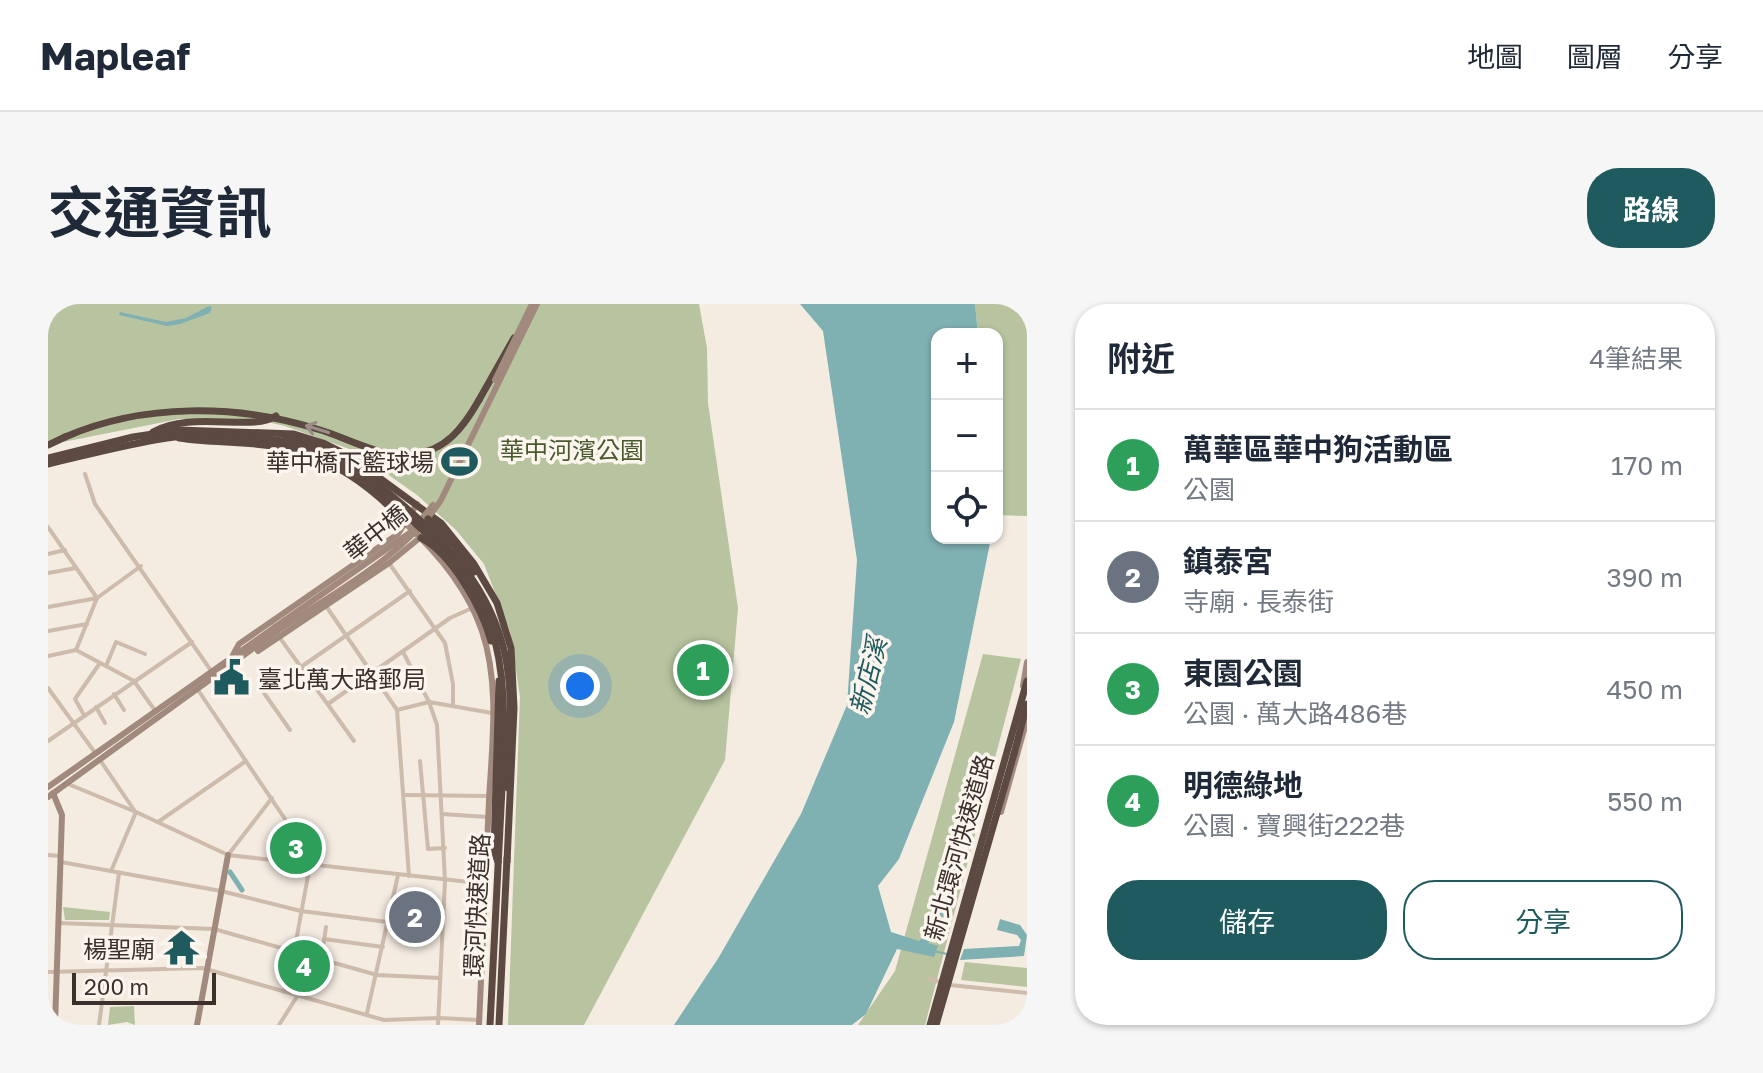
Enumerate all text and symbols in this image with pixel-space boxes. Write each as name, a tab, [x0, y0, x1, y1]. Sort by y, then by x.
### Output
text: Mapleaf	[40, 33, 190, 78]
text: 地圖	[1467, 40, 1523, 73]
text: 圖層	[1567, 40, 1623, 73]
text: 分享	[1667, 40, 1723, 73]
button: 路線	[1587, 168, 1715, 248]
text: 交通資訊	[48, 178, 272, 245]
map controls	[931, 328, 1003, 544]
button: +	[931, 328, 1003, 400]
text: 附近	[1107, 338, 1175, 378]
text: 4筆結果	[1589, 343, 1683, 374]
button: −	[931, 400, 1003, 472]
one-way arrow	[305, 421, 331, 436]
text: 萬華區華中狗活動區	[1183, 431, 1453, 467]
park label: 華中河濱公園	[500, 435, 644, 464]
sports icon: 華中橋下籃球場	[441, 442, 479, 480]
place label: 華中橋下籃球場	[266, 447, 434, 476]
text: 1	[1126, 450, 1140, 481]
text: 170 m	[1611, 450, 1683, 481]
button: locate	[931, 472, 1003, 544]
text: 公園	[1183, 474, 1235, 505]
street label: 華中橋	[338, 498, 412, 566]
text: 鎮泰宮	[1183, 543, 1273, 579]
text: 2	[1125, 562, 1141, 593]
text: 390 m	[1606, 562, 1683, 593]
text: 寺廟 · 長泰街	[1183, 586, 1334, 617]
water label: 新店溪	[844, 631, 893, 718]
pin: 1	[677, 640, 729, 700]
text: 東園公園	[1183, 655, 1303, 691]
public building icon: 臺北萬大路郵局	[213, 659, 251, 697]
place label: 臺北萬大路郵局	[258, 664, 426, 693]
your location	[560, 666, 600, 706]
text: 3	[1125, 674, 1141, 705]
text: 450 m	[1606, 674, 1683, 705]
text: 公園 · 萬大路486巷	[1183, 698, 1407, 729]
street label: 新北環河快速道路	[918, 751, 998, 943]
text: 明德綠地	[1183, 767, 1303, 803]
text: 4	[1125, 786, 1141, 817]
text: 550 m	[1607, 786, 1683, 817]
text: 公園 · 寶興街222巷	[1183, 810, 1405, 841]
pin: 3	[270, 818, 322, 878]
street label: 環河快速道路	[458, 832, 494, 978]
button: 儲存	[1107, 880, 1387, 960]
button: 分享	[1403, 880, 1683, 960]
pin: 2	[389, 887, 441, 947]
temple icon: 楊聖廟	[162, 929, 200, 967]
place label: 楊聖廟	[83, 934, 155, 963]
pin: 4	[278, 936, 330, 996]
scale bar	[72, 969, 216, 1005]
text: 200 m	[84, 973, 149, 1000]

